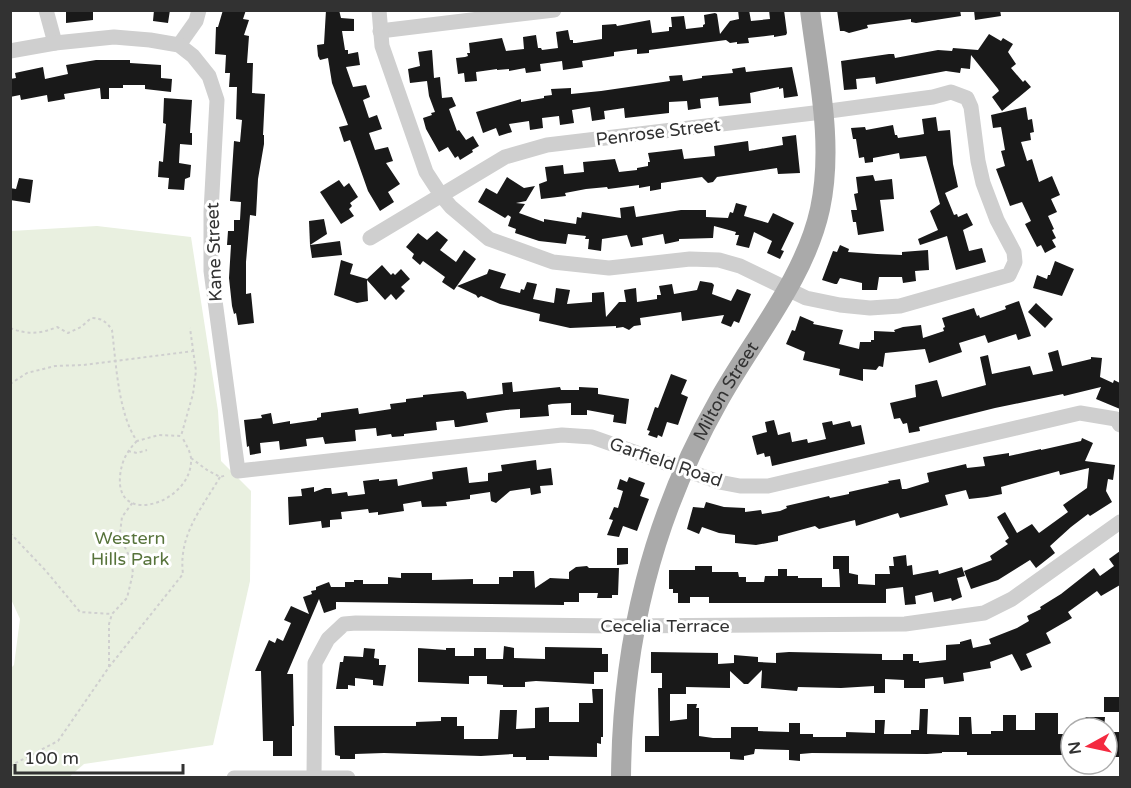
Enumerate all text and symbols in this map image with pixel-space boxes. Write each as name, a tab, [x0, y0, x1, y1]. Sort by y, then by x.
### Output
street label: Penrose Street	[594, 113, 722, 151]
street label: Kane Street	[201, 202, 227, 302]
street label: Milton Street	[688, 337, 763, 444]
street label: Garfield Road	[607, 432, 725, 492]
park label: Western Hills Park	[91, 527, 170, 570]
street label: Cecelia Terrace	[600, 615, 730, 637]
north arrow	[1059, 716, 1119, 776]
scale bar	[15, 737, 183, 775]
text: N	[1064, 740, 1086, 756]
text: 100 m	[24, 747, 79, 769]

